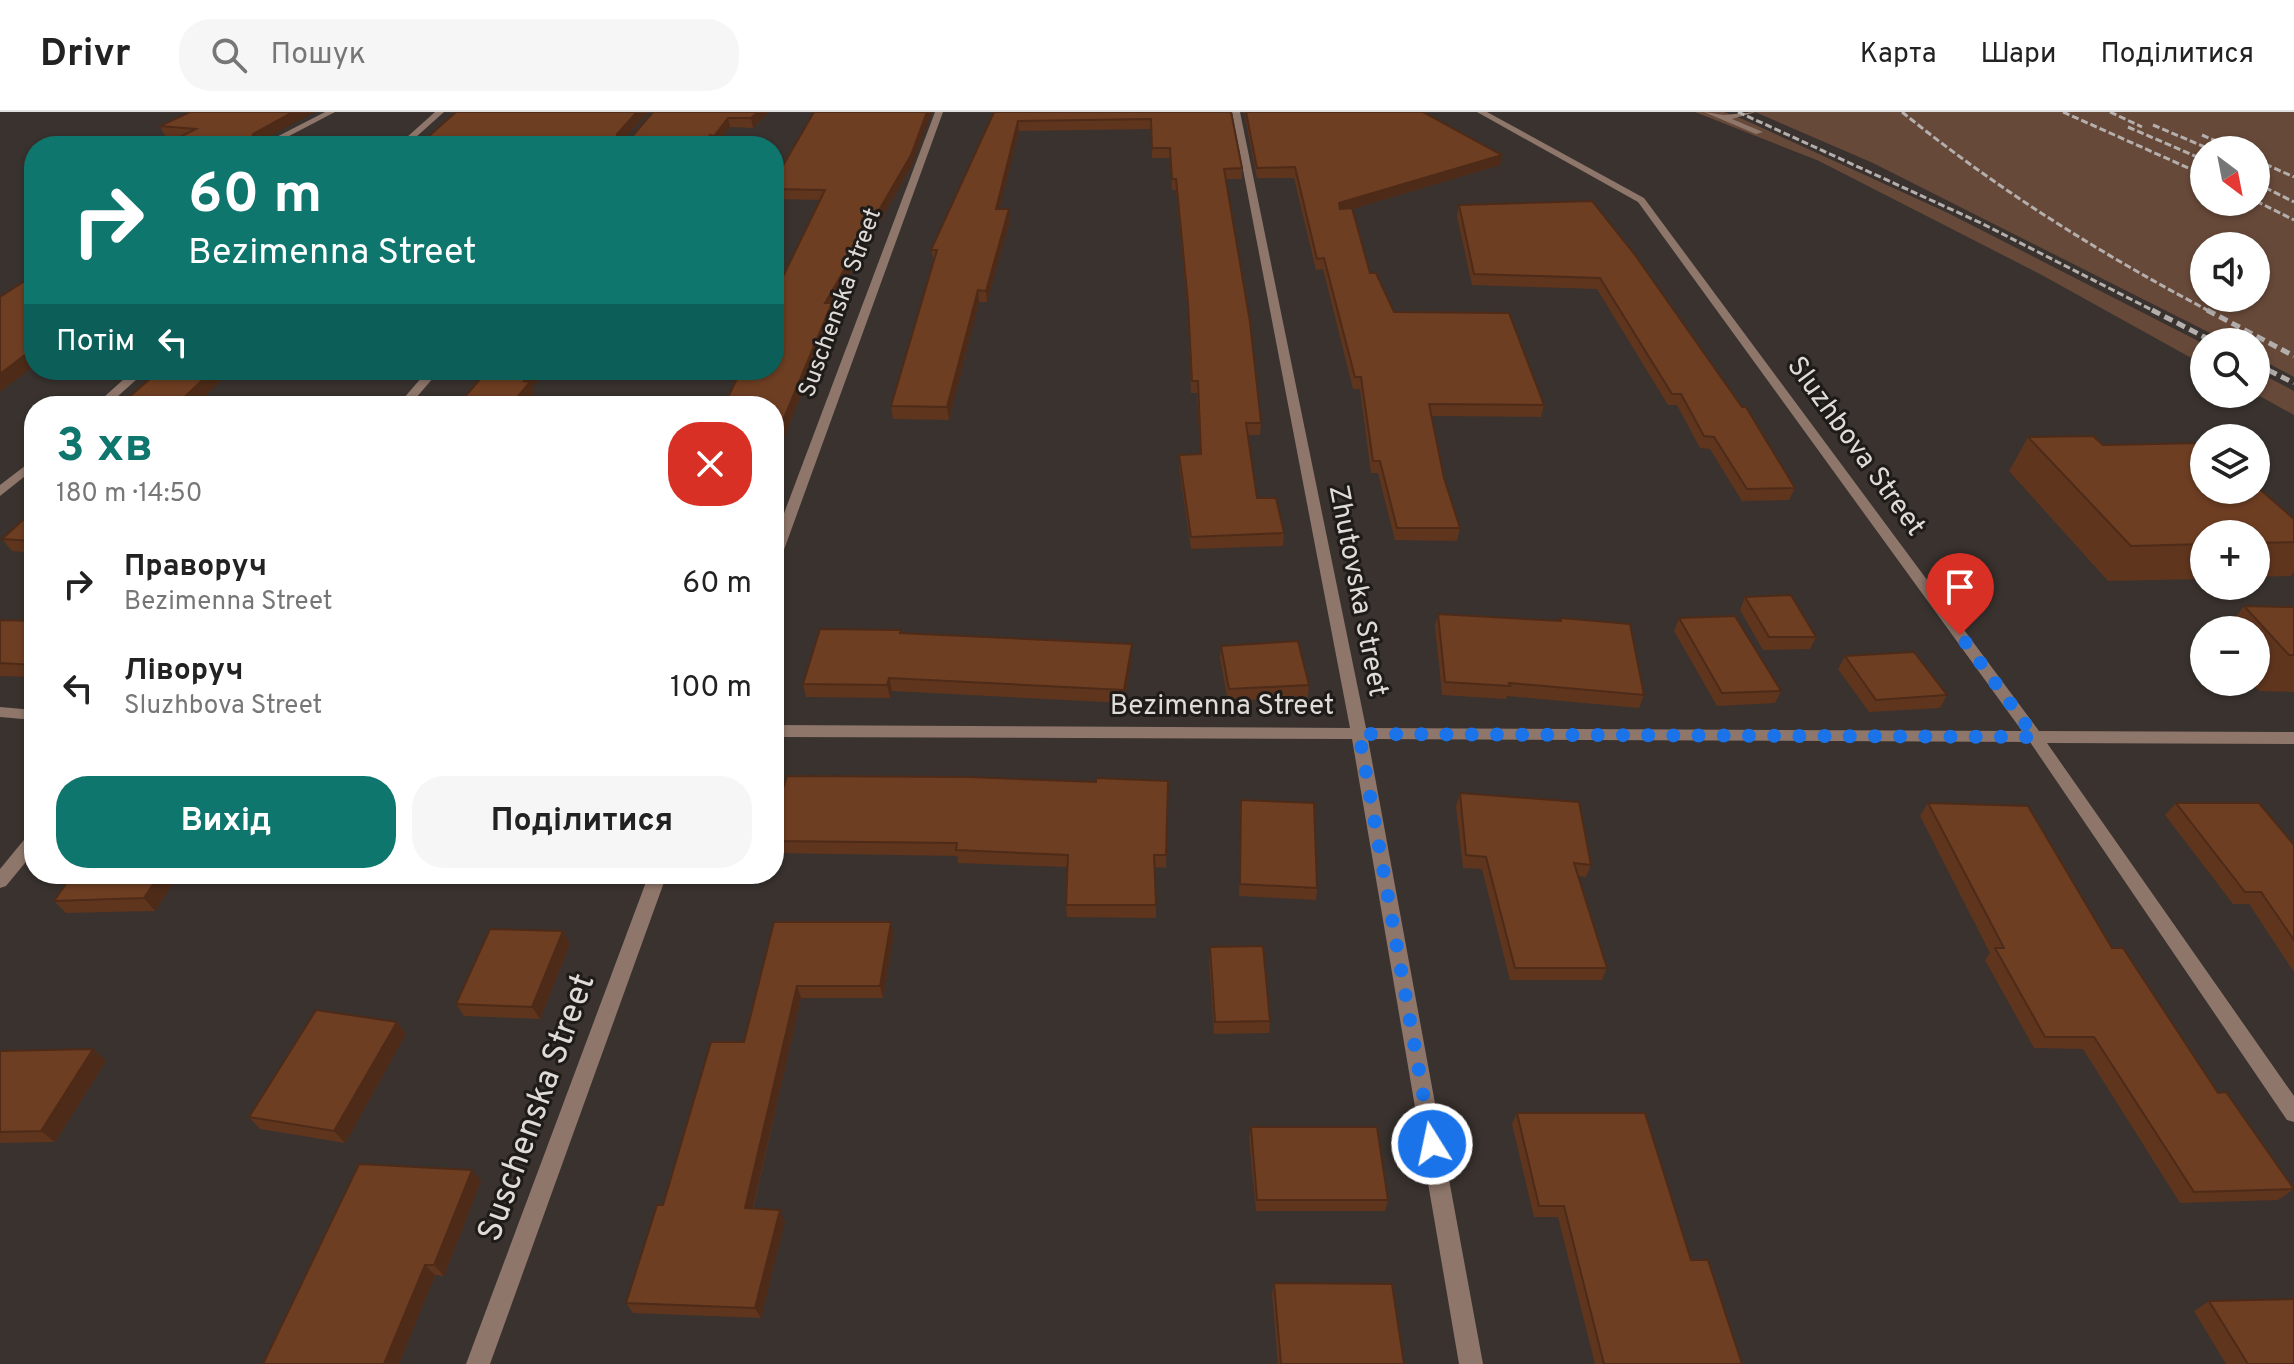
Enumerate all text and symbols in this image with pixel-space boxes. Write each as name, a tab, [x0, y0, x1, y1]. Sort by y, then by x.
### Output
search box	[179, 19, 739, 91]
text: Drivr	[40, 31, 131, 80]
icon: search	[207, 33, 251, 77]
text: Пошук	[271, 37, 366, 74]
text: Карта	[1860, 37, 1936, 73]
text: Шари	[1980, 37, 2056, 73]
text: Поділитися	[2100, 37, 2254, 73]
north arrow	[2190, 136, 2270, 216]
map controls	[2190, 136, 2270, 696]
text: 60 m	[188, 162, 322, 232]
icon: right	[56, 168, 160, 272]
street label: Suschenska Street	[793, 204, 889, 402]
text: Bezimenna Street	[188, 231, 477, 277]
button: sound	[2190, 232, 2270, 312]
icon: left	[151, 320, 195, 364]
text: Потім	[56, 324, 135, 361]
button: search	[2190, 328, 2270, 408]
street label: Sluzhbova Street	[1778, 350, 1932, 544]
text: 3 хв	[56, 418, 153, 478]
button: close	[668, 422, 752, 506]
button: layers	[2190, 424, 2270, 504]
text: 180 m · 14:50	[56, 478, 202, 511]
street label: Zhutovska Street	[1319, 482, 1395, 700]
button: +	[2190, 520, 2270, 600]
text: Праворуч	[124, 549, 267, 586]
pin	[1926, 553, 1994, 635]
icon: right	[56, 562, 100, 606]
icon: arrive	[1938, 565, 1982, 609]
text: 60 m	[682, 566, 752, 603]
text: Bezimenna Street	[124, 586, 333, 619]
button: −	[2190, 616, 2270, 696]
text: Ліворуч	[124, 653, 243, 690]
icon: left	[56, 666, 100, 710]
text: 100 m	[670, 670, 752, 707]
street label: Bezimenna Street	[1110, 689, 1334, 725]
text: Sluzhbova Street	[124, 690, 322, 723]
button: Вихід	[56, 776, 396, 868]
button: Поділитися	[412, 776, 752, 868]
street label: Suschenska Street	[470, 968, 606, 1248]
position arrow	[1390, 1102, 1474, 1186]

